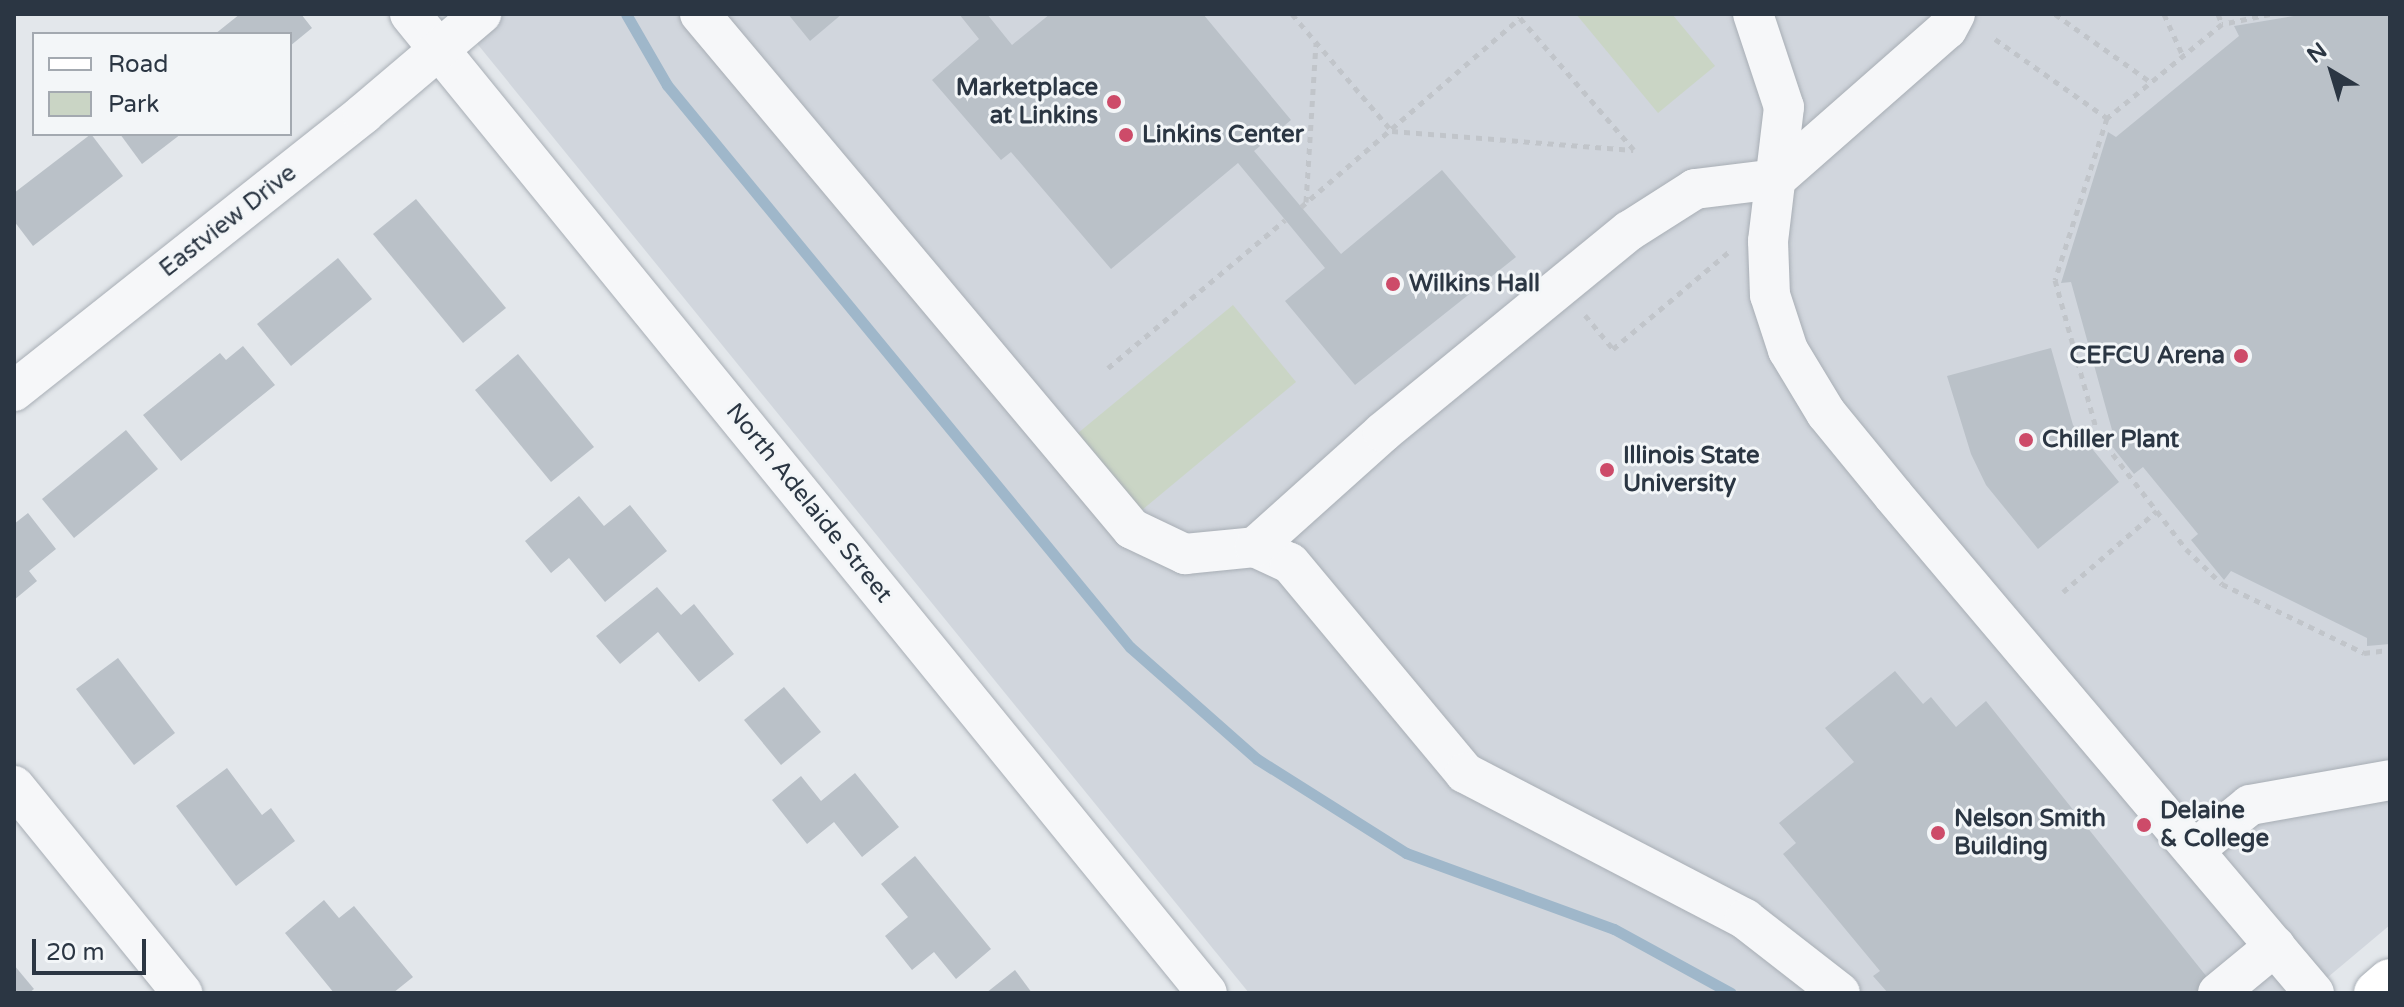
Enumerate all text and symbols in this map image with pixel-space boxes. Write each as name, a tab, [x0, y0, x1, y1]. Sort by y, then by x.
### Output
legend	[32, 32, 292, 136]
north arrow	[2292, 32, 2372, 112]
text: N	[2302, 37, 2332, 69]
text: Road	[108, 50, 168, 79]
place label: Marketplace at Linkins	[956, 74, 1098, 130]
text: Park	[108, 90, 159, 119]
marker: Marketplace at Linkins	[1105, 93, 1123, 111]
place label: Linkins Center	[1142, 121, 1304, 149]
marker: Linkins Center	[1117, 126, 1135, 144]
street label: Eastview Drive	[154, 159, 302, 283]
place label: Wilkins Hall	[1409, 270, 1540, 298]
marker: Wilkins Hall	[1384, 275, 1402, 293]
place label: CEFCU Arena	[2070, 342, 2225, 370]
marker: CEFCU Arena	[2232, 347, 2250, 365]
street label: North Adelaide Street	[720, 398, 898, 608]
place label: Chiller Plant	[2042, 426, 2179, 454]
marker: Chiller Plant	[2017, 431, 2035, 449]
place label: Illinois State University	[1623, 442, 1760, 498]
marker: Illinois State University	[1598, 461, 1616, 479]
place label: Delaine & College	[2160, 797, 2269, 853]
place label: Nelson Smith Building	[1954, 805, 2106, 861]
marker: Delaine & College	[2135, 816, 2153, 834]
marker: Nelson Smith Building	[1929, 824, 1947, 842]
scale bar	[36, 923, 150, 973]
text: 20 m	[46, 938, 104, 967]

